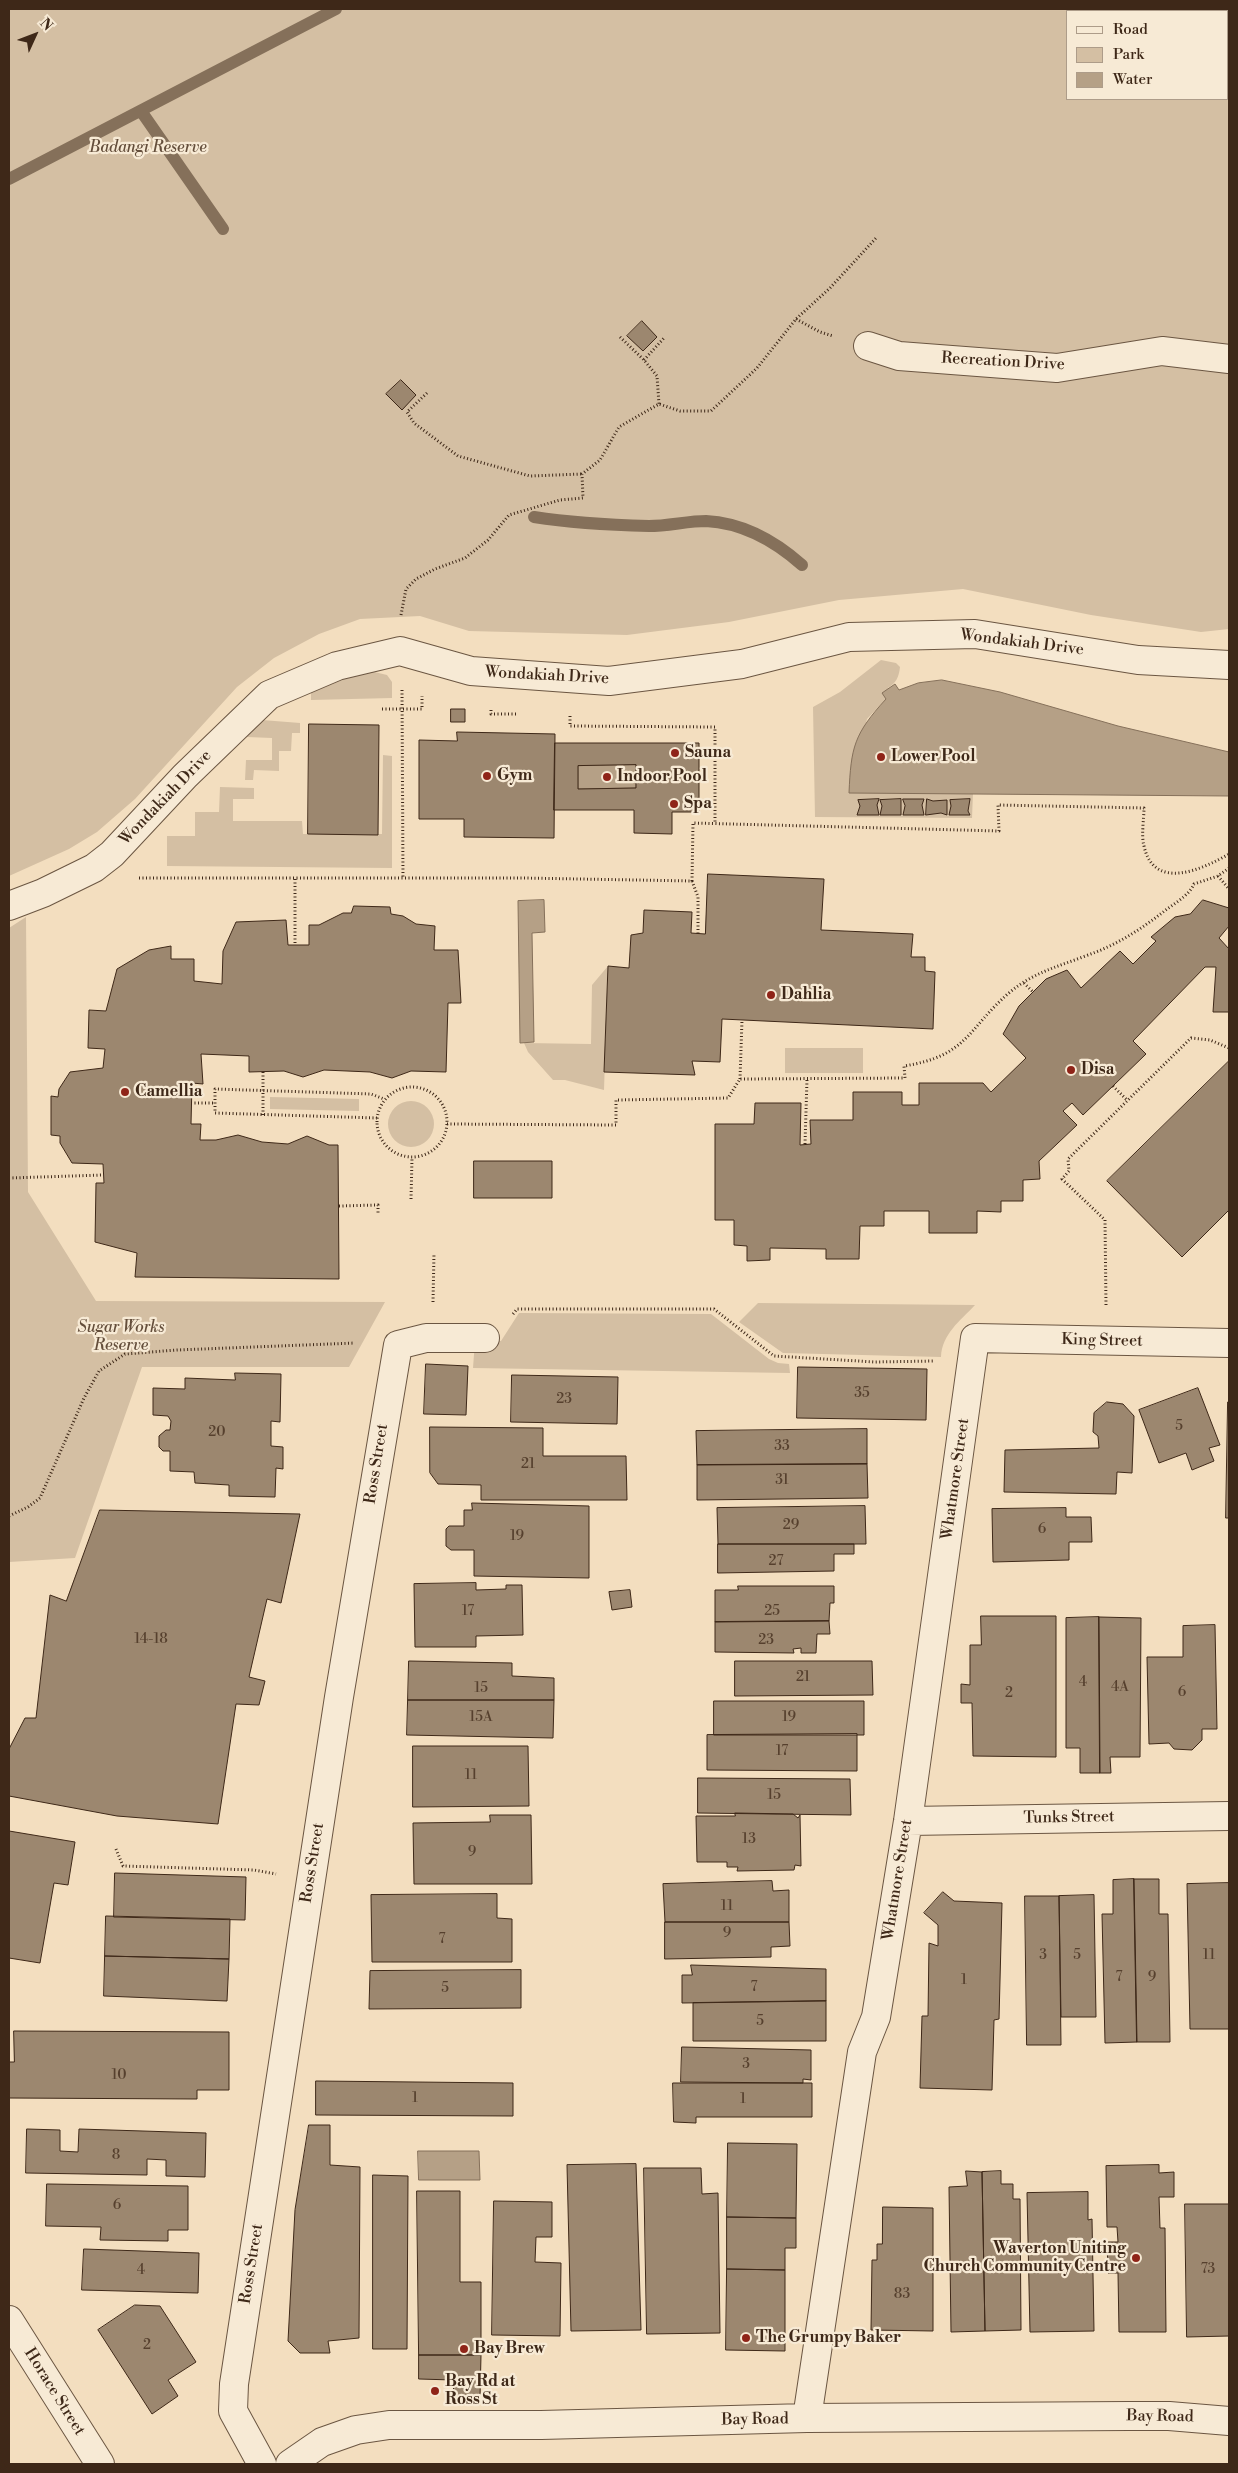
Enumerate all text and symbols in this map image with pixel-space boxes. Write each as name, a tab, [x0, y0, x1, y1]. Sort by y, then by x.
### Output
north arrow	[10, 10, 60, 60]
legend	[1066, 10, 1228, 100]
text: N	[36, 15, 56, 35]
text: Road	[1113, 20, 1148, 39]
text: Park	[1113, 45, 1144, 64]
text: Water	[1113, 70, 1152, 89]
park label: Badangi Reserve	[89, 138, 207, 158]
street label: Recreation Drive	[941, 349, 1065, 375]
street label: Wondakiah Drive	[959, 626, 1085, 660]
street label: Wondakiah Drive	[484, 663, 610, 689]
place label: Sauna	[685, 743, 731, 763]
street label: Wondakiah Drive	[116, 747, 216, 849]
marker: Sauna	[669, 747, 681, 759]
place label: Lower Pool	[891, 747, 976, 767]
marker: Lower Pool	[875, 751, 887, 763]
place label: Gym	[497, 766, 532, 786]
place label: Indoor Pool	[617, 767, 707, 787]
marker: Gym	[481, 770, 493, 782]
marker: Indoor Pool	[601, 771, 613, 783]
place label: Spa	[684, 794, 712, 814]
marker: Spa	[668, 798, 680, 810]
place label: Dahlia	[781, 985, 831, 1005]
marker: Dahlia	[765, 989, 777, 1001]
place label: Disa	[1081, 1060, 1114, 1080]
marker: Disa	[1065, 1064, 1077, 1076]
place label: Camellia	[135, 1082, 202, 1102]
marker: Camellia	[119, 1086, 131, 1098]
park label: Sugar Works Reserve	[77, 1318, 165, 1356]
street label: King Street	[1061, 1331, 1143, 1351]
house number: 35	[854, 1386, 870, 1402]
house number: 23	[556, 1392, 572, 1408]
street label: Whatmore Street	[938, 1417, 974, 1541]
house number: 5	[1175, 1419, 1183, 1435]
street label: Ross Street	[361, 1423, 393, 1505]
house number: 20	[208, 1425, 226, 1441]
house number: 33	[774, 1439, 790, 1455]
house number: 21	[521, 1457, 535, 1473]
house number: 31	[775, 1473, 789, 1489]
house number: 29	[783, 1518, 799, 1534]
house number: 6	[1038, 1522, 1046, 1538]
house number: 19	[510, 1529, 524, 1545]
house number: 27	[769, 1554, 783, 1570]
house number: 17	[462, 1604, 474, 1620]
house number: 25	[764, 1604, 780, 1620]
house number: 14-18	[134, 1632, 168, 1648]
house number: 23	[758, 1633, 774, 1649]
house number: 21	[796, 1670, 810, 1686]
house number: 4	[1079, 1675, 1087, 1691]
house number: 4A	[1111, 1680, 1129, 1696]
house number: 15	[474, 1681, 488, 1697]
house number: 6	[1178, 1685, 1186, 1701]
house number: 2	[1005, 1686, 1013, 1702]
house number: 15A	[469, 1710, 493, 1726]
house number: 19	[782, 1710, 796, 1726]
house number: 17	[776, 1744, 788, 1760]
house number: 11	[465, 1768, 477, 1784]
house number: 15	[767, 1788, 781, 1804]
street label: Tunks Street	[1023, 1808, 1115, 1828]
street label: Whatmore Street	[879, 1818, 917, 1942]
street label: Ross Street	[297, 1822, 329, 1904]
house number: 13	[742, 1832, 756, 1848]
house number: 9	[468, 1845, 476, 1861]
house number: 11	[721, 1899, 733, 1915]
house number: 9	[723, 1926, 731, 1942]
house number: 7	[438, 1932, 446, 1948]
house number: 3	[1039, 1948, 1047, 1964]
house number: 5	[1073, 1948, 1081, 1964]
house number: 11	[1203, 1948, 1215, 1964]
house number: 7	[1115, 1970, 1123, 1986]
house number: 9	[1148, 1970, 1156, 1986]
house number: 1	[961, 1973, 967, 1989]
house number: 7	[750, 1980, 758, 1996]
house number: 5	[441, 1981, 449, 1997]
house number: 5	[756, 2014, 764, 2030]
house number: 3	[742, 2057, 750, 2073]
house number: 10	[112, 2068, 126, 2084]
house number: 1	[412, 2091, 418, 2107]
house number: 1	[740, 2092, 746, 2108]
house number: 8	[112, 2148, 120, 2164]
house number: 6	[113, 2198, 121, 2214]
street label: Ross Street	[236, 2223, 268, 2305]
place label: Waverton Uniting Church Community Centre	[923, 2239, 1126, 2277]
marker: Waverton Uniting Church Community Centre	[1130, 2252, 1142, 2264]
house number: 73	[1201, 2262, 1215, 2278]
house number: 4	[137, 2263, 145, 2279]
house number: 83	[894, 2287, 910, 2303]
place label: The Grumpy Baker	[756, 2328, 901, 2348]
marker: The Grumpy Baker	[740, 2332, 752, 2344]
house number: 2	[143, 2338, 151, 2354]
place label: Bay Brew	[474, 2339, 545, 2359]
marker: Bay Brew	[458, 2343, 470, 2355]
street label: Horace Street	[19, 2345, 89, 2439]
place label: Bay Rd at Ross St	[445, 2372, 515, 2410]
marker: Bay Rd at Ross St	[429, 2385, 441, 2397]
street label: Bay Road	[1126, 2407, 1194, 2427]
street label: Bay Road	[721, 2410, 789, 2430]

